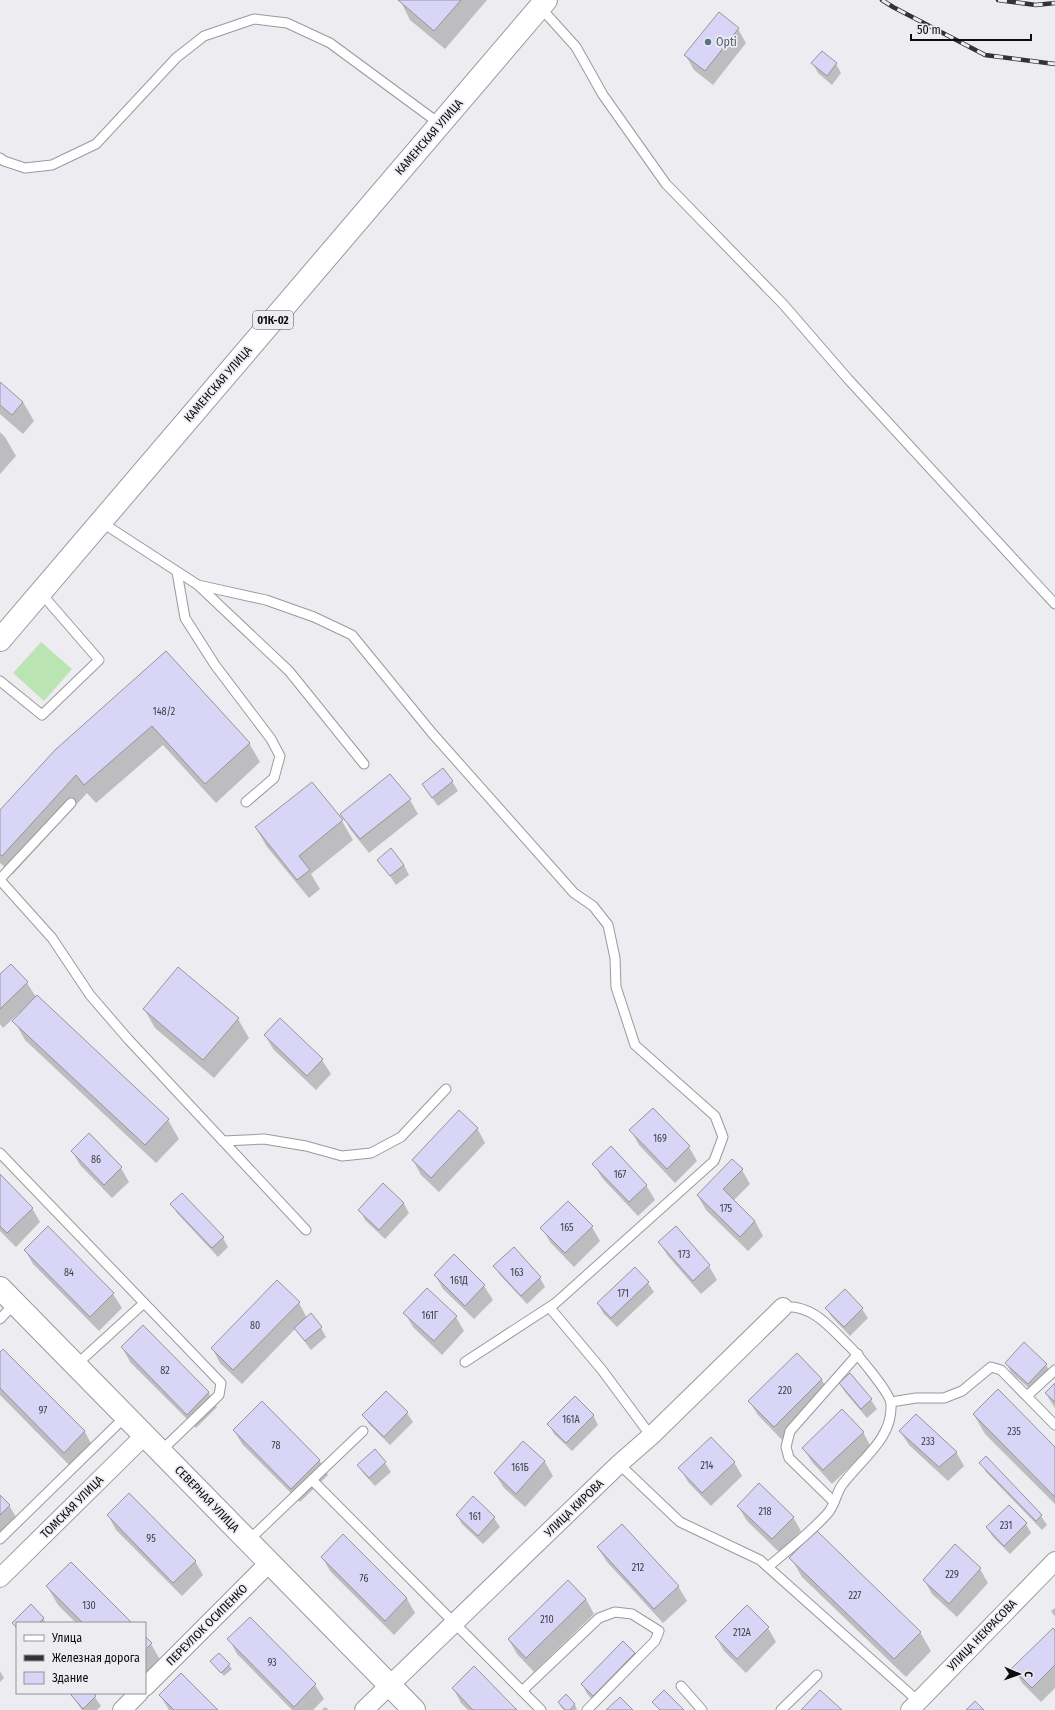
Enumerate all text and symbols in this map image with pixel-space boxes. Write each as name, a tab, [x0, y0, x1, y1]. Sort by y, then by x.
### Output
scale bar	[911, 16, 1031, 42]
text: 50 m	[917, 23, 941, 37]
place label: Opti	[716, 35, 737, 49]
marker: Opti	[703, 37, 713, 47]
street label: КАМЕНСКАЯ УЛИЦА	[392, 96, 466, 178]
road number: 01К-02	[253, 311, 293, 329]
street label: КАМЕНСКАЯ УЛИЦА	[181, 343, 255, 425]
house number: 148/2	[153, 706, 176, 718]
house number: 169	[653, 1133, 667, 1145]
house number: 86	[91, 1154, 101, 1166]
house number: 167	[614, 1169, 626, 1181]
house number: 175	[720, 1203, 733, 1215]
house number: 165	[560, 1222, 574, 1234]
house number: 173	[678, 1249, 691, 1261]
house number: 84	[64, 1267, 74, 1279]
house number: 163	[510, 1267, 524, 1279]
house number: 161Д	[450, 1275, 468, 1287]
house number: 171	[617, 1288, 629, 1300]
house number: 161Г	[422, 1310, 439, 1322]
house number: 80	[250, 1320, 260, 1332]
house number: 82	[160, 1365, 170, 1377]
house number: 220	[778, 1385, 792, 1397]
house number: 97	[39, 1405, 47, 1417]
house number: 161А	[562, 1414, 581, 1426]
house number: 235	[1007, 1426, 1021, 1438]
house number: 233	[921, 1436, 935, 1448]
house number: 78	[272, 1440, 280, 1452]
house number: 214	[701, 1460, 714, 1472]
house number: 161Б	[511, 1462, 529, 1474]
street label: СЕВЕРНАЯ УЛИЦА	[172, 1463, 243, 1536]
street label: ТОМСКАЯ УЛИЦА	[38, 1472, 107, 1541]
street label: УЛИЦА КИРОВА	[541, 1476, 607, 1540]
house number: 218	[758, 1506, 772, 1518]
house number: 161	[469, 1511, 481, 1523]
house number: 231	[1000, 1520, 1012, 1532]
house number: 95	[146, 1533, 156, 1545]
house number: 212	[632, 1562, 645, 1574]
house number: 229	[945, 1569, 959, 1581]
house number: 76	[360, 1573, 368, 1585]
street label: ПЕРЕУЛОК ОСИПЕНКО	[164, 1582, 250, 1668]
house number: 227	[849, 1590, 861, 1602]
street label: УЛИЦА НЕКРАСОВА	[944, 1596, 1020, 1674]
house number: 130	[82, 1600, 96, 1612]
house number: 210	[540, 1614, 554, 1626]
legend	[16, 1622, 146, 1694]
house number: 212А	[733, 1627, 752, 1639]
text: Улица	[51, 1631, 82, 1645]
text: Железная дорога	[52, 1651, 140, 1665]
north arrow	[999, 1654, 1039, 1694]
house number: 93	[267, 1657, 277, 1669]
text: Здание	[52, 1671, 88, 1685]
text: С	[1022, 1671, 1035, 1678]

